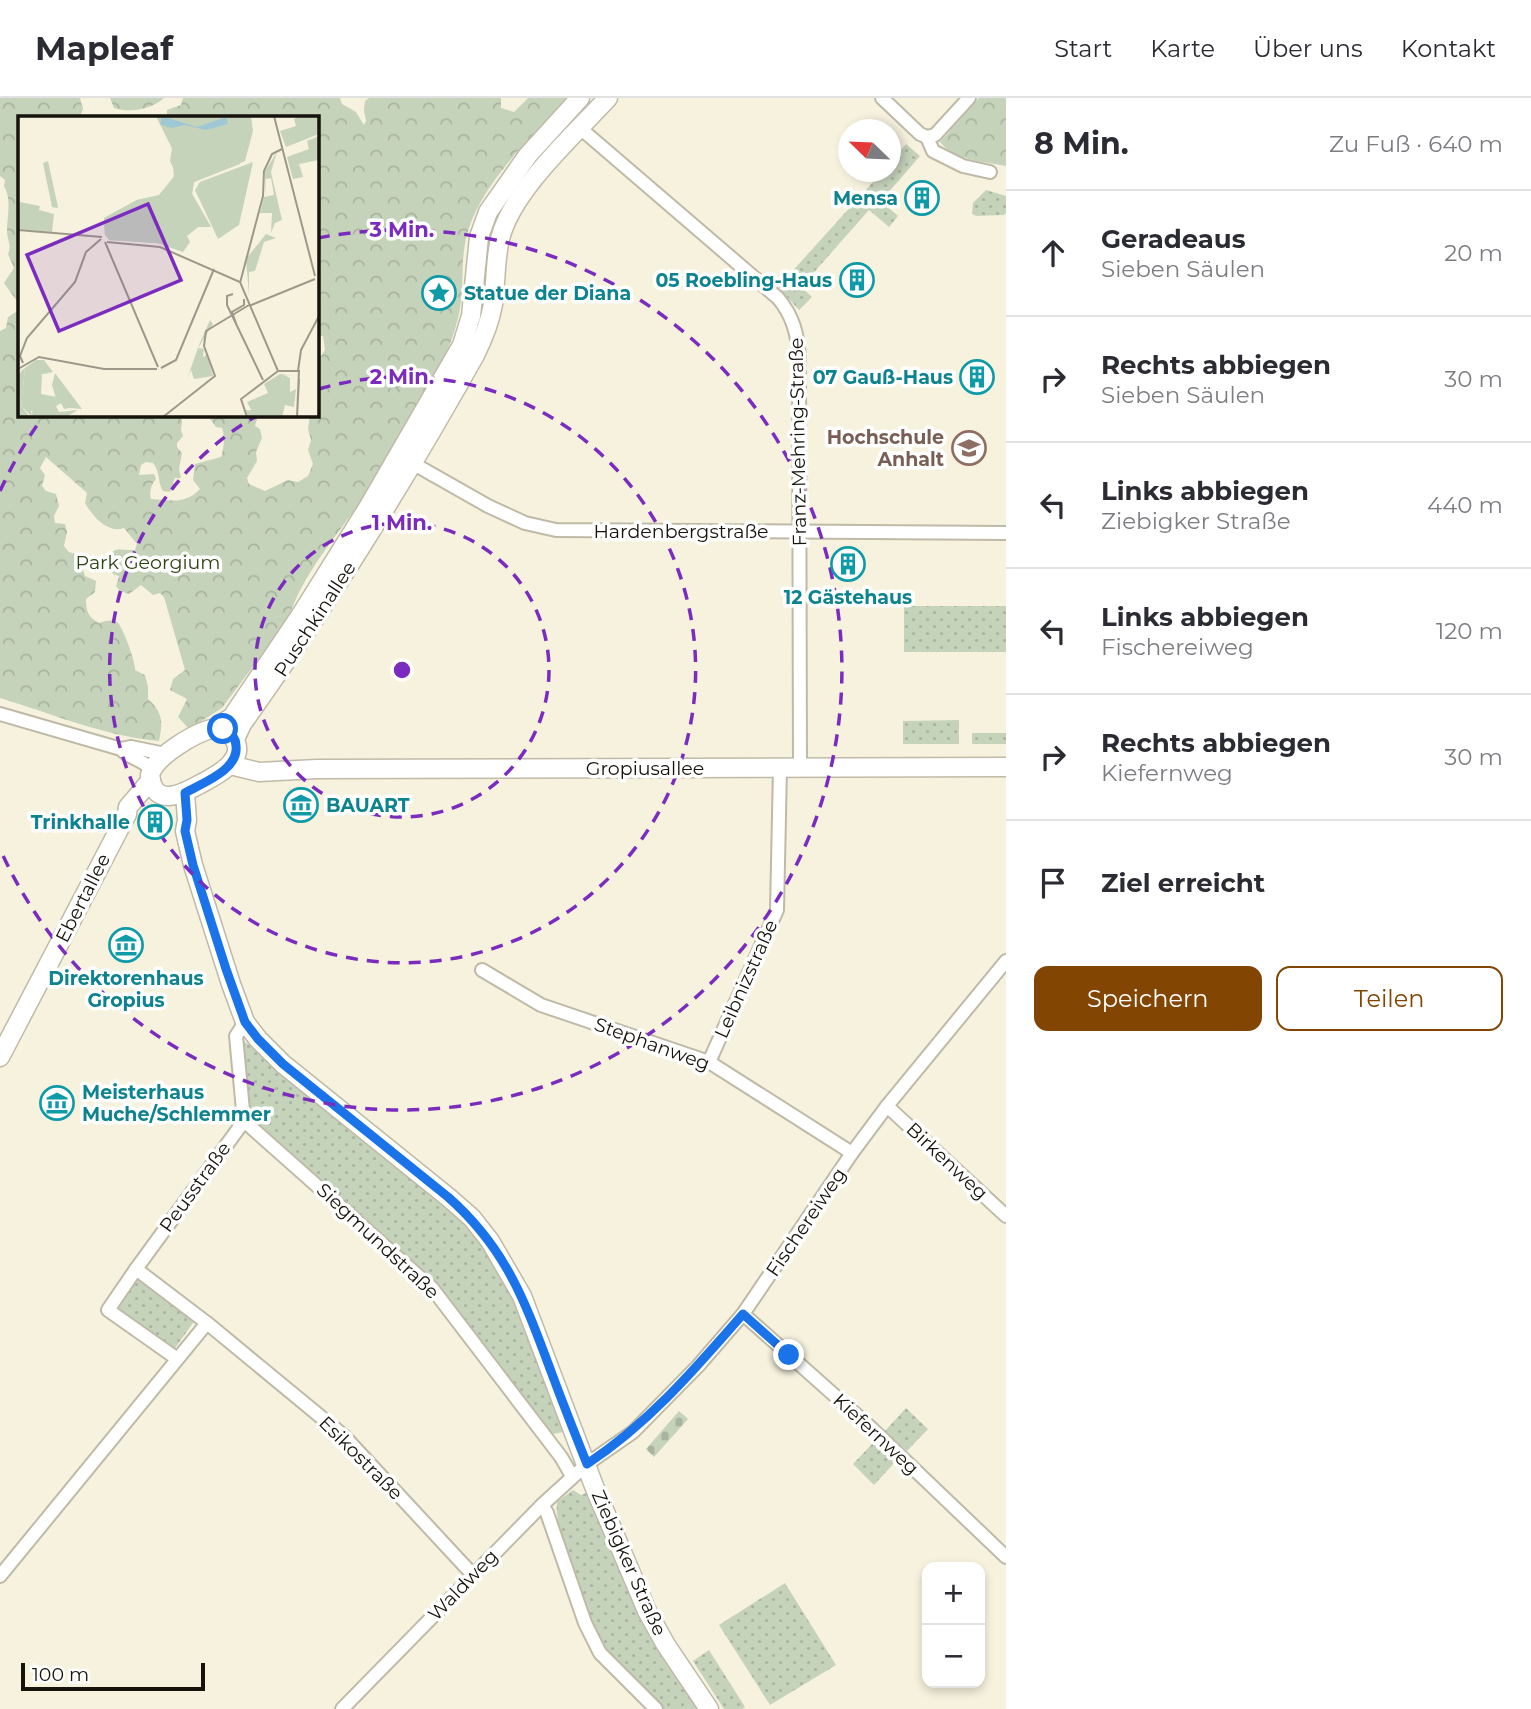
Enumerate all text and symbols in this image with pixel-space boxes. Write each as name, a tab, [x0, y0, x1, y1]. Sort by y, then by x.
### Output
text: Mapleaf	[35, 28, 173, 68]
text: Start	[1054, 34, 1112, 63]
text: Karte	[1150, 34, 1215, 63]
text: Über uns	[1253, 34, 1363, 63]
text: Kontakt	[1401, 34, 1496, 63]
inset map	[18, 116, 318, 416]
north arrow	[838, 119, 901, 182]
text: 8 Min.	[1034, 125, 1129, 162]
text: Zu Fuß · 640 m	[1329, 130, 1503, 158]
building icon: Mensa	[903, 179, 941, 217]
place label: Mensa	[833, 187, 898, 210]
text: 3 Min.	[369, 217, 434, 242]
text: Geradeaus	[1101, 223, 1246, 255]
icon: ahead	[1034, 234, 1072, 272]
text: 20 m	[1444, 239, 1503, 267]
text: Sieben Säulen	[1101, 255, 1265, 283]
building icon: 05 Roebling-Haus	[838, 261, 876, 299]
place label: 05 Roebling-Haus	[655, 269, 832, 292]
place icon: Statue der Diana	[420, 274, 458, 312]
place label: Statue der Diana	[464, 282, 631, 305]
street label: Franz-Mehring-Straße	[785, 337, 811, 547]
text: Rechts abbiegen	[1101, 349, 1331, 381]
building icon: 07 Gauß-Haus	[958, 358, 996, 396]
icon: right	[1034, 360, 1072, 398]
text: 2 Min.	[370, 364, 434, 389]
text: 30 m	[1444, 365, 1503, 393]
place label: 07 Gauß-Haus	[813, 366, 953, 389]
text: Sieben Säulen	[1101, 381, 1265, 409]
place label: Hochschule Anhalt	[827, 426, 944, 471]
school or university icon: Hochschule Anhalt	[950, 429, 988, 467]
text: Links abbiegen	[1101, 475, 1309, 507]
icon: left	[1034, 486, 1072, 524]
text: 440 m	[1427, 491, 1503, 519]
text: Ziebigker Straße	[1101, 507, 1291, 535]
text: 1 Min.	[372, 510, 432, 535]
street label: Hardenbergstraße	[593, 520, 769, 543]
building icon: 12 Gästehaus	[829, 545, 867, 583]
park label: Park Georgium	[76, 551, 220, 574]
street label: Puschkinallee	[269, 557, 361, 681]
place label: 12 Gästehaus	[784, 586, 912, 609]
text: Links abbiegen	[1101, 601, 1309, 633]
icon: left	[1034, 612, 1072, 650]
text: 120 m	[1436, 617, 1503, 645]
text: Fischereiweg	[1101, 633, 1254, 661]
centre of rings	[390, 658, 414, 682]
route start	[207, 713, 238, 744]
text: Rechts abbiegen	[1101, 727, 1331, 759]
icon: right	[1034, 738, 1072, 776]
text: 30 m	[1444, 743, 1503, 771]
street label: Gropiusallee	[586, 757, 704, 780]
text: Kiefernweg	[1101, 759, 1233, 787]
museum icon: BAUART	[282, 786, 320, 824]
place label: BAUART	[326, 794, 410, 817]
building icon: Trinkhalle	[136, 803, 174, 841]
place label: Trinkhalle	[31, 811, 130, 834]
street label: Ebertallee	[51, 850, 115, 946]
icon: arrive	[1034, 864, 1072, 902]
text: Ziel erreicht	[1101, 867, 1265, 899]
street label: Leibnizstraße	[710, 916, 782, 1042]
museum icon: Direktorenhaus Gropius	[107, 926, 145, 964]
button: Speichern	[1034, 966, 1262, 1031]
button: Teilen	[1276, 966, 1503, 1031]
place label: Direktorenhaus Gropius	[48, 967, 204, 1012]
street label: Stephanweg	[591, 1012, 713, 1076]
place label: Meisterhaus Muche/Schlemmer	[82, 1081, 271, 1126]
museum icon: Meisterhaus Muche/Schlemmer	[38, 1084, 76, 1122]
street label: Birkenweg	[902, 1117, 992, 1205]
street label: Peusstraße	[155, 1137, 235, 1237]
street label: Fischereiweg	[761, 1163, 851, 1281]
street label: Siegmundstraße	[312, 1178, 444, 1304]
route end	[773, 1339, 804, 1370]
street label: Kiefernweg	[828, 1388, 924, 1480]
street label: Esikostraße	[314, 1411, 408, 1505]
street label: Ziebigker Straße	[587, 1487, 671, 1639]
street label: Waldweg	[423, 1545, 503, 1625]
map controls	[922, 1562, 985, 1688]
button: +	[922, 1562, 985, 1625]
button: −	[922, 1625, 985, 1688]
scale bar	[21, 1660, 205, 1692]
text: 100 m	[32, 1663, 89, 1686]

